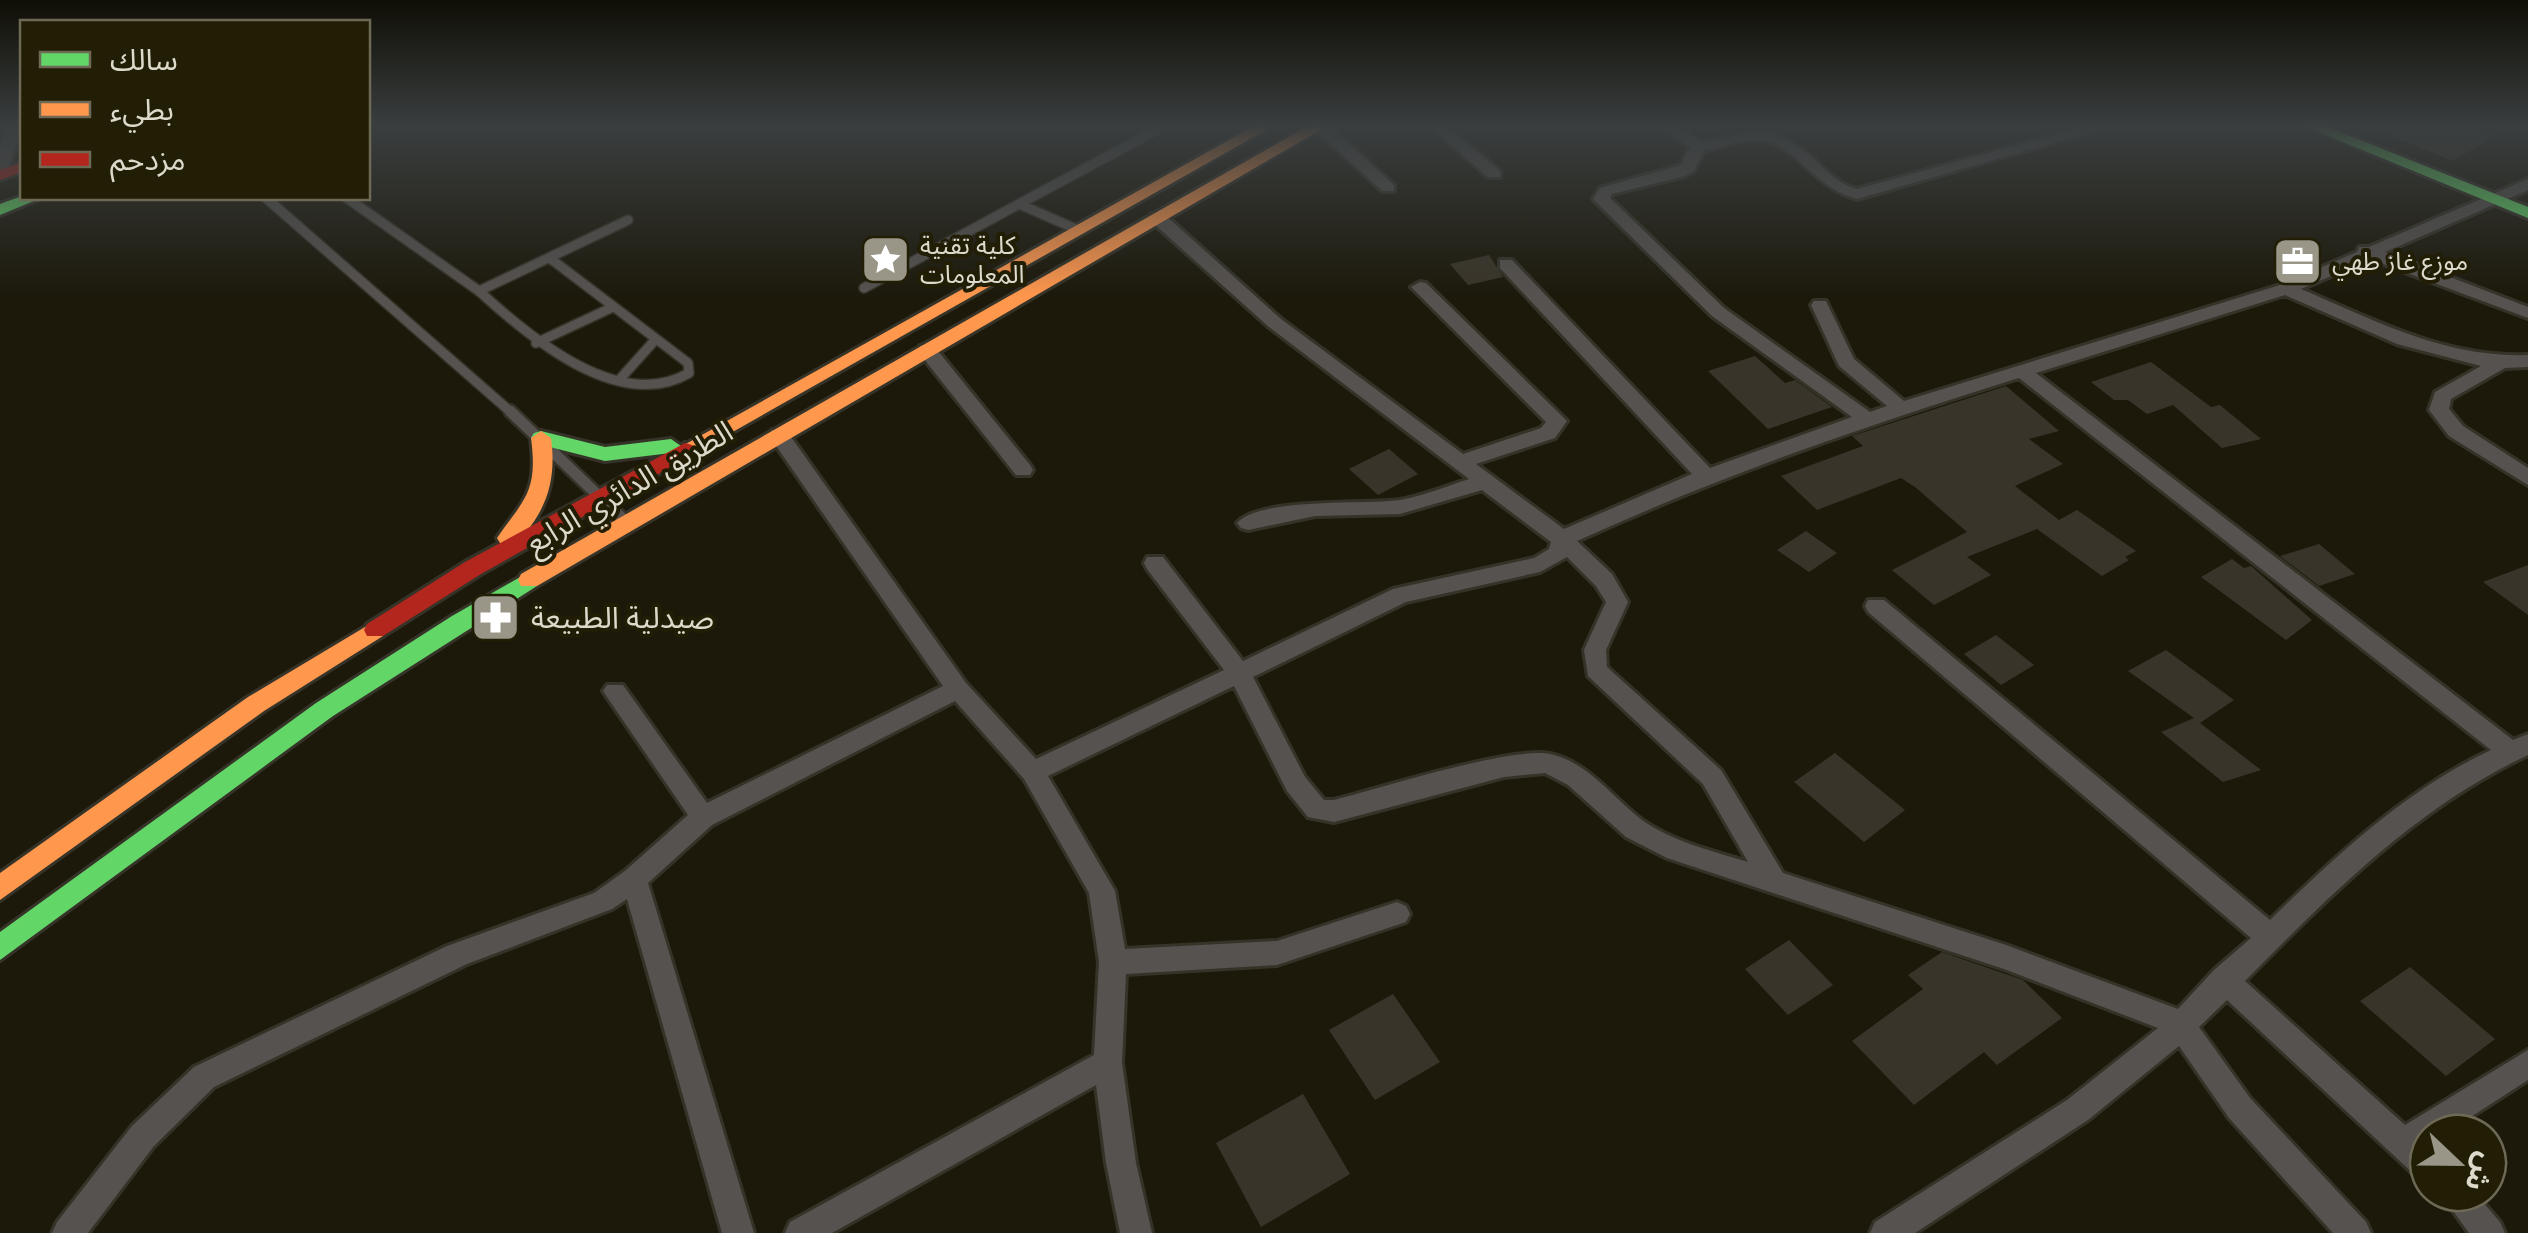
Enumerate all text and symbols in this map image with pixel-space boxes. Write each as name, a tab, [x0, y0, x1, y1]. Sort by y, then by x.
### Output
legend	[20, 20, 370, 200]
text: سالك	[110, 41, 178, 78]
text: بطيء	[110, 91, 174, 133]
text: مزدحم	[110, 141, 186, 183]
place label: كلية تقنية المعلومات	[920, 230, 1024, 289]
place icon: كلية تقنية المعلومات	[859, 233, 911, 285]
office icon: موزع غاز طهي	[2271, 235, 2323, 287]
place label: موزع غاز طهي	[2332, 246, 2468, 281]
street label: الطريق الدائري الرابع	[519, 413, 742, 566]
pharmacy icon: صيدلية الطبيعة	[470, 591, 522, 643]
place label: صيدلية الطبيعة	[531, 599, 714, 636]
north arrow	[2408, 1113, 2508, 1213]
text: ش	[2458, 1148, 2504, 1197]

